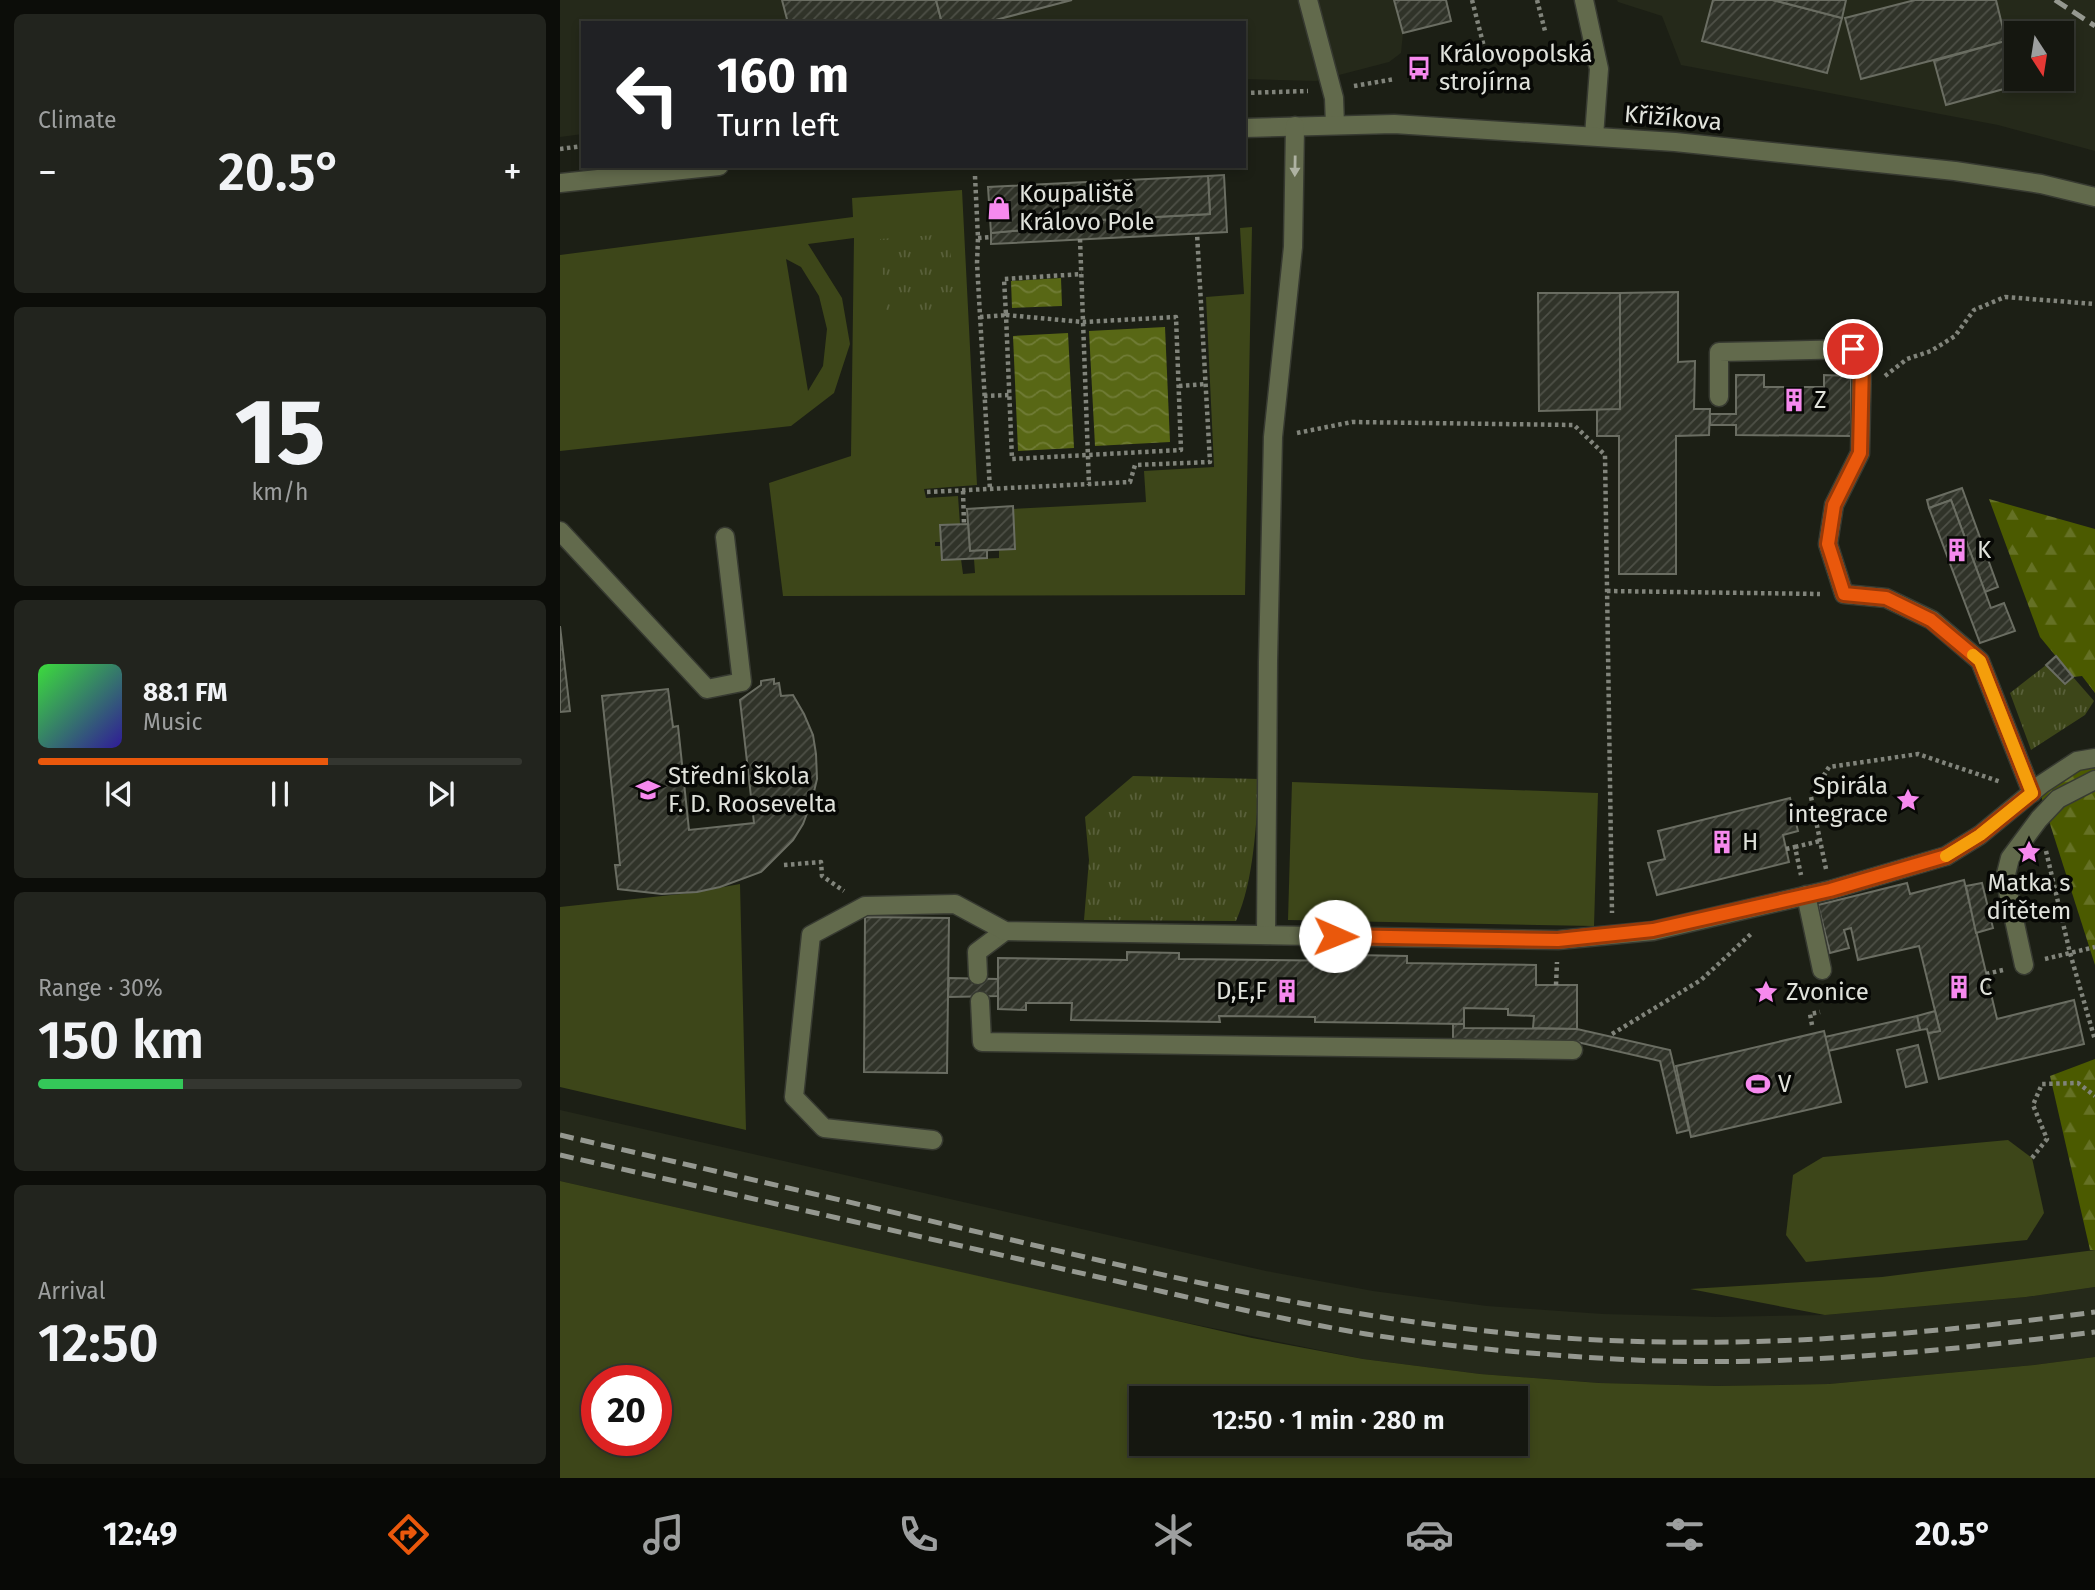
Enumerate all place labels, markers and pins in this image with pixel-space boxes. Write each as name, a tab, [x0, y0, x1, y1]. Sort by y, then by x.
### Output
place label: Královopolská strojírna	[1439, 40, 1592, 96]
bus stop icon: Královopolská strojírna	[1405, 54, 1433, 82]
place label: Koupaliště Královo Pole	[1019, 180, 1155, 236]
shop icon: Koupaliště Královo Pole	[985, 194, 1013, 222]
pin	[1823, 319, 1883, 379]
building icon: Z	[1780, 386, 1808, 414]
place label: Z	[1814, 386, 1827, 414]
building icon: K	[1943, 536, 1971, 564]
place label: K	[1977, 536, 1992, 564]
place label: Střední škola F. D. Roosevelta	[668, 762, 837, 818]
place label: Spirála integrace	[1788, 772, 1888, 828]
school or university icon: Střední škola F. D. Roosevelta	[634, 776, 662, 804]
place icon: Spirála integrace	[1894, 786, 1922, 814]
building icon: H	[1708, 828, 1736, 856]
place label: H	[1742, 828, 1758, 856]
place icon: Matka s dítětem	[2015, 838, 2043, 866]
place label: Matka s dítětem	[1987, 869, 2071, 925]
building icon: C	[1945, 973, 1973, 1001]
place label: C	[1979, 973, 1992, 1001]
place label: D,E,F	[1216, 977, 1267, 1005]
building icon: D,E,F	[1273, 977, 1301, 1005]
place icon: Zvonice	[1752, 978, 1780, 1006]
place label: Zvonice	[1786, 978, 1869, 1006]
sports icon: V	[1744, 1070, 1772, 1098]
place label: V	[1778, 1070, 1792, 1098]

